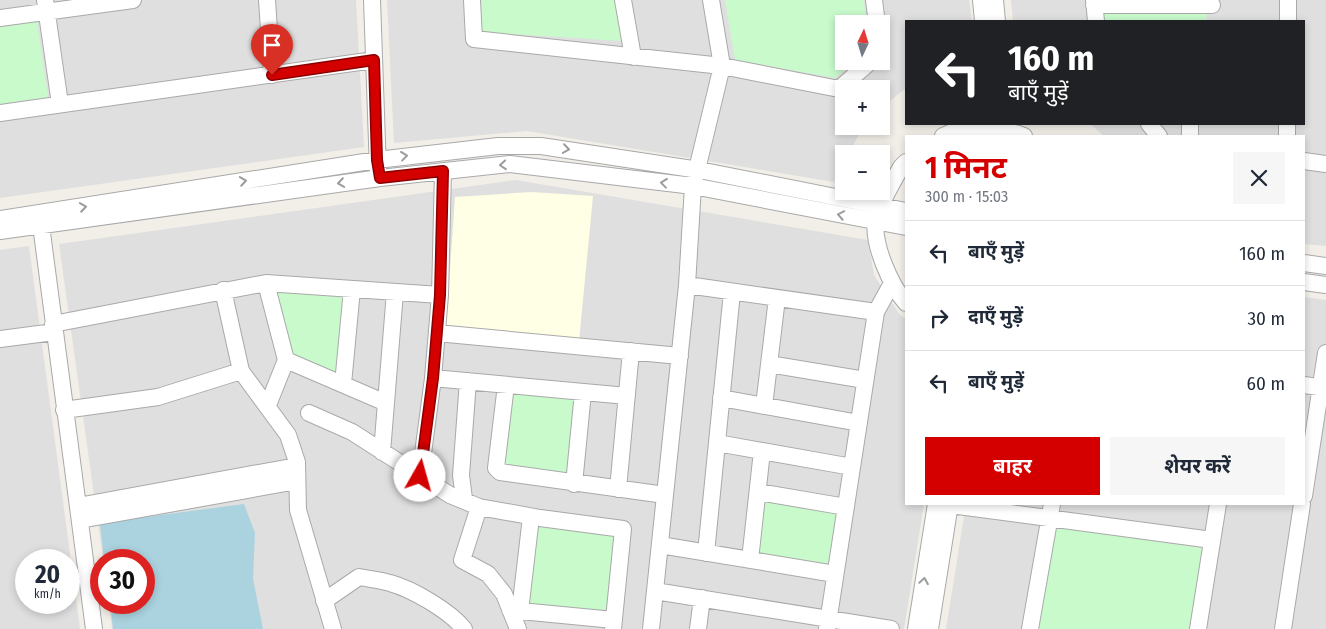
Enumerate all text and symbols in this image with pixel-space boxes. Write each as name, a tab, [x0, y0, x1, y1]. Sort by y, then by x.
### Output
north arrow	[835, 15, 890, 70]
map controls	[835, 15, 890, 200]
pin	[251, 24, 293, 75]
icon: arrive	[258, 31, 286, 59]
text: 160 m	[1008, 37, 1094, 79]
icon: left	[925, 40, 990, 105]
text: बाएँ मुड़ें	[1008, 79, 1069, 106]
button: +	[835, 80, 890, 135]
one-way arrow	[562, 143, 570, 154]
button: −	[835, 145, 890, 200]
text: 1 मिनट	[925, 150, 1007, 186]
one-way arrow	[400, 151, 408, 162]
button: close	[1233, 152, 1285, 204]
one-way arrow	[498, 159, 506, 170]
one-way arrow	[239, 177, 248, 187]
one-way arrow	[337, 177, 345, 188]
one-way arrow	[660, 178, 668, 189]
text: 300 m · 15:03	[925, 187, 1008, 206]
one-way arrow	[78, 202, 87, 212]
one-way arrow	[837, 210, 846, 221]
icon: left	[925, 239, 953, 267]
text: बाएँ मुड़ें	[968, 240, 1024, 263]
text: 160 m	[1239, 242, 1285, 265]
icon: right	[925, 304, 953, 332]
text: दाएँ मुड़ें	[968, 305, 1023, 328]
text: 30 m	[1247, 307, 1285, 330]
icon: left	[925, 369, 953, 397]
text: बाएँ मुड़ें	[968, 370, 1024, 393]
text: 60 m	[1247, 372, 1285, 395]
button: बाहर	[925, 437, 1100, 495]
button: शेयर करें	[1110, 437, 1285, 495]
position arrow	[393, 449, 445, 501]
speed limit sign: 30	[90, 549, 155, 614]
text: 20	[35, 560, 60, 590]
one-way arrow	[918, 576, 928, 585]
text: km/h	[34, 587, 61, 601]

